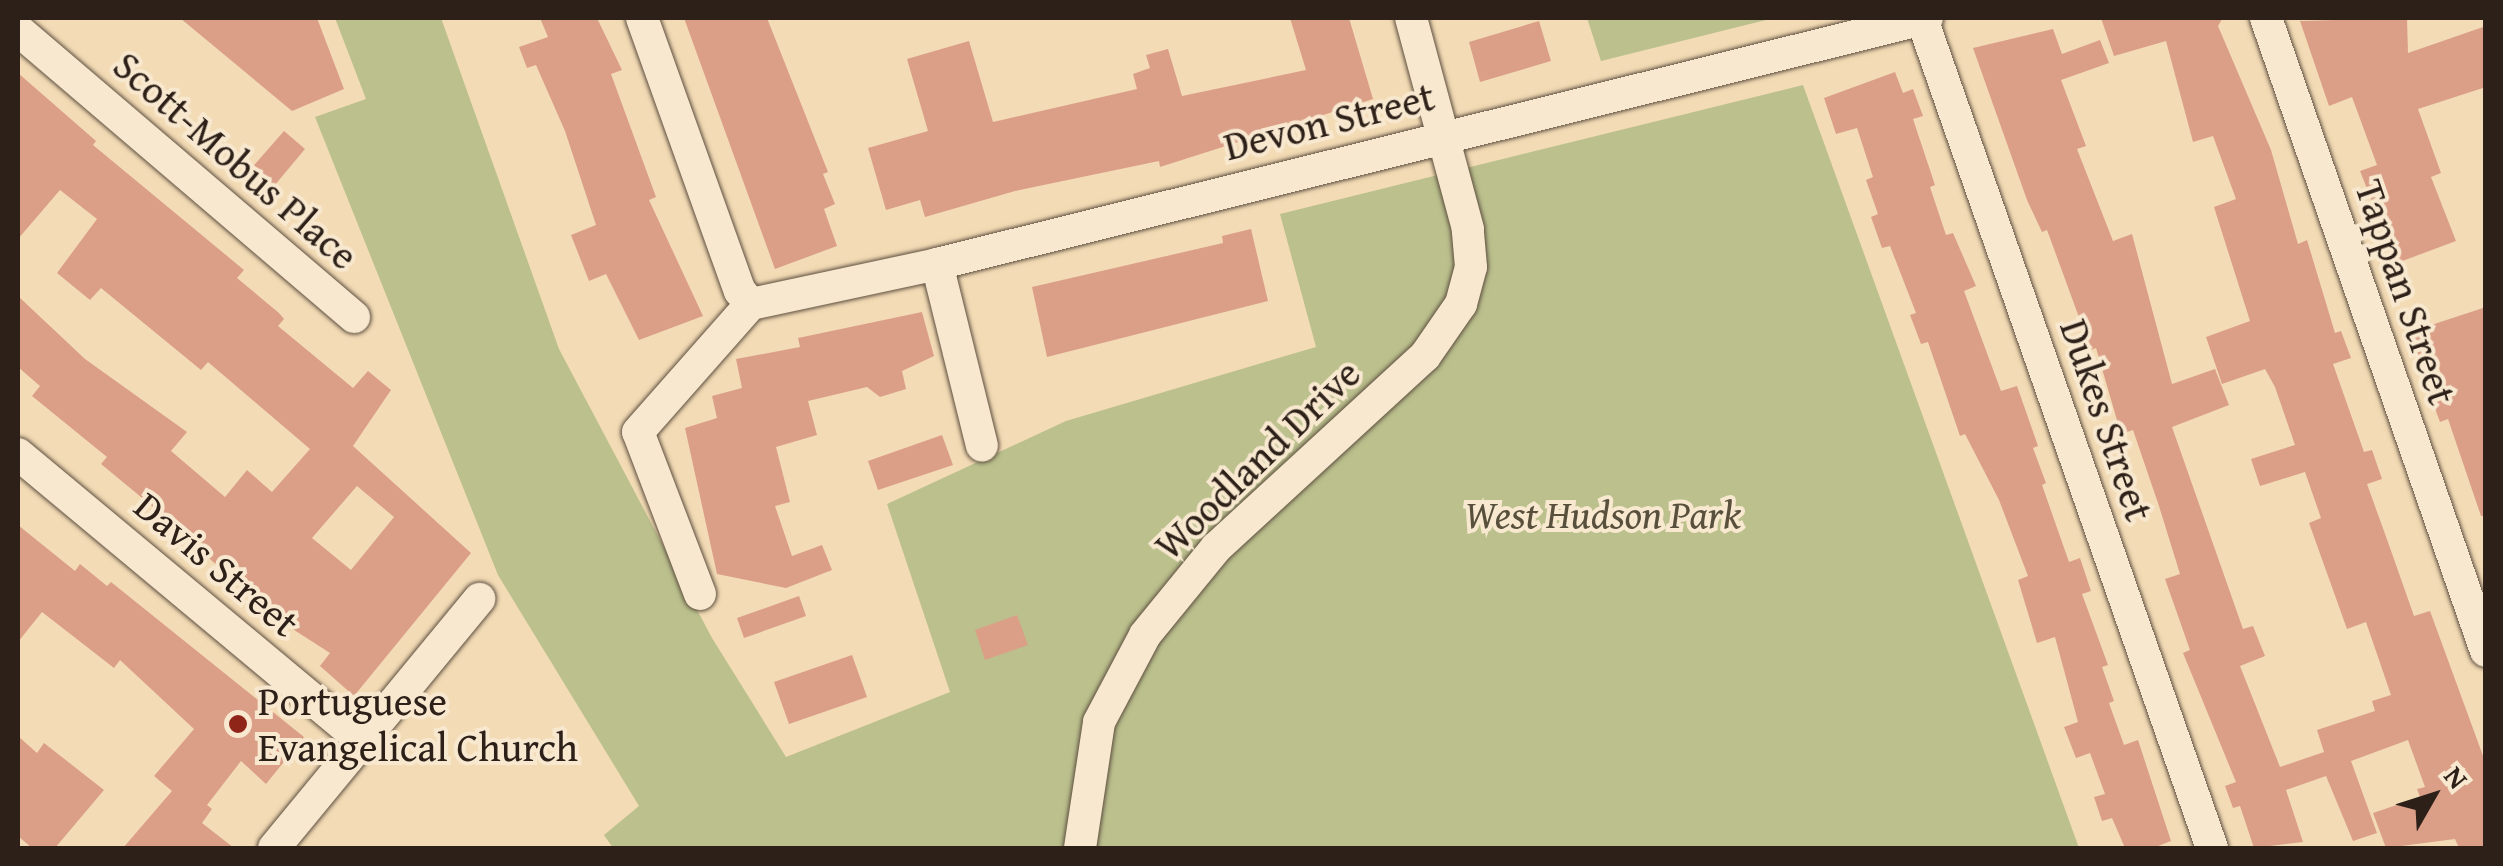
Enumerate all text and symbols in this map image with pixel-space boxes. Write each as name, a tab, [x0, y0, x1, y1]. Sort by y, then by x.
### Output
street label: Scott-Mobus Place	[104, 41, 368, 279]
street label: Devon Street	[1219, 72, 1439, 170]
street label: Tappan Street	[2345, 173, 2467, 411]
street label: Dukes Street	[2050, 313, 2164, 527]
street label: Woodland Drive	[1144, 349, 1370, 569]
street label: Davis Street	[125, 481, 309, 647]
park label: West Hudson Park	[1465, 490, 1741, 538]
place label: Portuguese Evangelical Church	[258, 677, 578, 771]
marker: Portuguese Evangelical Church	[227, 713, 249, 735]
north arrow	[2383, 746, 2483, 846]
text: N	[2435, 757, 2479, 797]

